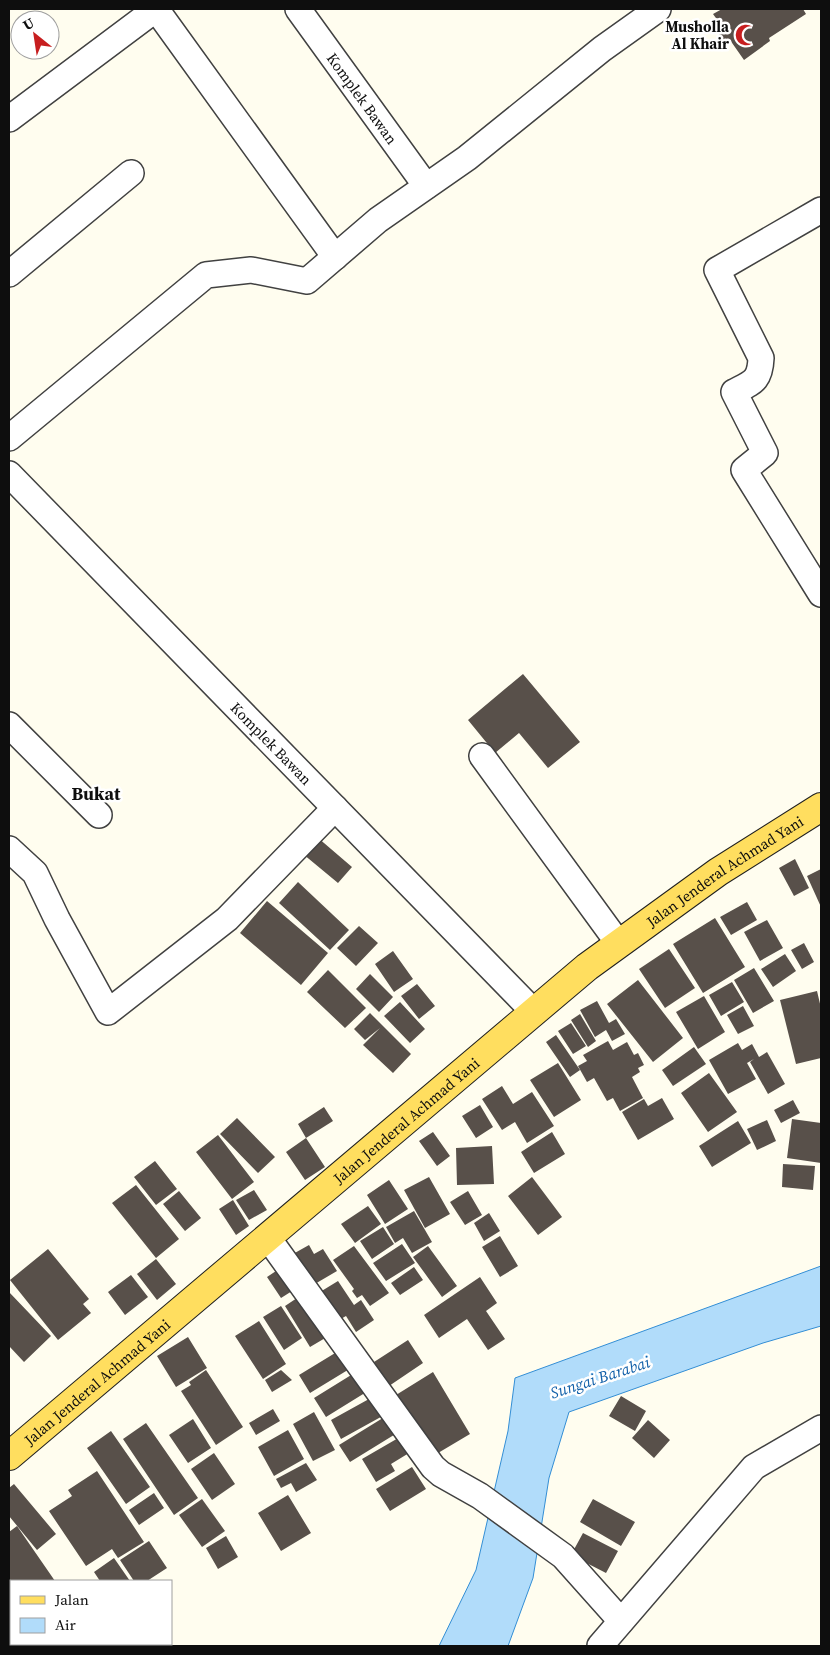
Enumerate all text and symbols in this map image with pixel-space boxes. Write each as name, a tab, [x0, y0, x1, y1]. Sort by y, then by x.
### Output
north arrow	[10, 10, 60, 60]
text: U	[19, 13, 38, 35]
place label: Musholla Al Khair	[665, 16, 730, 54]
mosque icon: Musholla Al Khair	[733, 22, 759, 48]
street label: Komplek Bawan	[322, 48, 403, 148]
street label: Komplek Bawan	[226, 697, 317, 789]
district label: Bukat	[71, 781, 121, 806]
street label: Jalan Jenderal Achmad Yani	[641, 810, 807, 932]
street label: Jalan Jenderal Achmad Yani	[328, 1052, 484, 1189]
street label: Jalan Jenderal Achmad Yani	[18, 1314, 174, 1450]
water label: Sungai Barabai	[547, 1350, 653, 1403]
legend	[10, 1580, 172, 1645]
text: Jalan	[54, 1589, 89, 1610]
text: Air	[55, 1614, 76, 1635]

